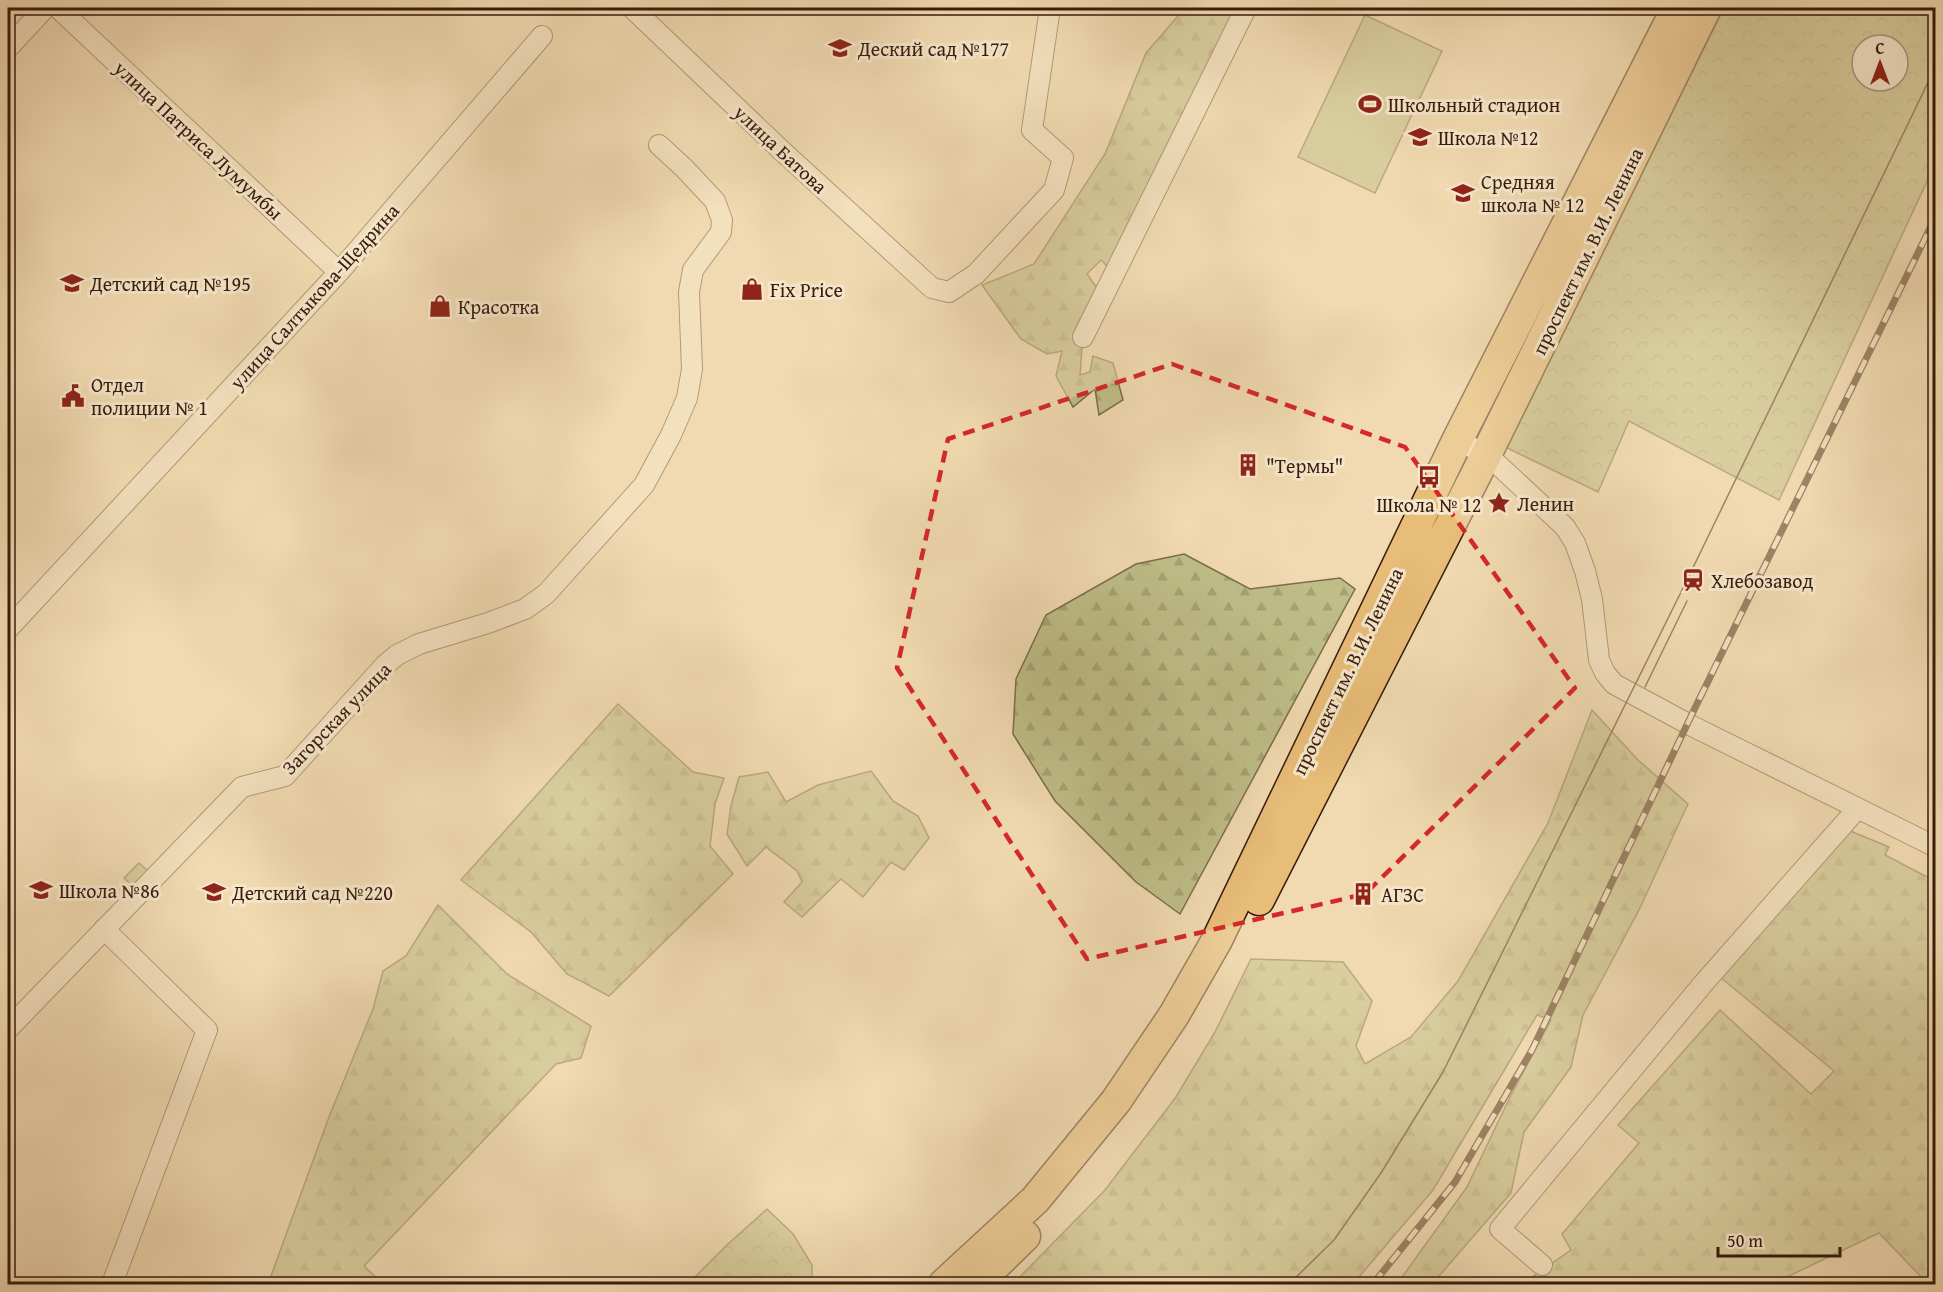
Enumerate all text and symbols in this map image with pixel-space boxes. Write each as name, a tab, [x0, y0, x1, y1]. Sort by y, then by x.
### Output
north arrow	[1850, 33, 1910, 93]
place label: Деский сад №177	[857, 34, 1009, 63]
school or university icon: Деский сад №177	[827, 35, 853, 61]
text: С	[1875, 36, 1885, 60]
street label: улица Патриса Лумумбы	[107, 53, 290, 226]
place label: Школьный стадион	[1388, 90, 1561, 119]
sports icon: Школьный стадион	[1357, 91, 1383, 117]
street label: улица Батова	[727, 97, 835, 200]
place label: Школа №12	[1438, 123, 1538, 152]
school or university icon: Школа №12	[1407, 124, 1433, 150]
street label: проспект им. В.И. Ленина	[1524, 142, 1650, 360]
place label: Средняя школа № 12	[1481, 167, 1584, 219]
school or university icon: Средняя школа № 12	[1450, 180, 1476, 206]
street label: улица Салтыкова-Щедрина	[222, 196, 406, 396]
place label: Детский сад №195	[89, 269, 251, 298]
school or university icon: Детский сад №195	[59, 270, 85, 296]
place label: Fix Price	[770, 275, 843, 304]
shop icon: Fix Price	[739, 276, 765, 302]
place label: Красотка	[458, 292, 540, 321]
shop icon: Красотка	[427, 293, 453, 319]
place label: Отдел полиции № 1	[91, 370, 208, 422]
public building icon: Отдел полиции № 1	[60, 383, 86, 409]
place label: "Термы"	[1266, 451, 1343, 480]
building icon: "Термы"	[1235, 452, 1261, 478]
bus stop icon: Школа № 12	[1416, 464, 1442, 490]
place label: Ленин	[1517, 489, 1575, 518]
place label: Школа № 12	[1377, 490, 1481, 519]
place icon: Ленин	[1486, 490, 1512, 516]
street label: проспект им. В.И. Ленина	[1284, 562, 1410, 780]
place label: Хлебозавод	[1711, 566, 1813, 595]
station icon: Хлебозавод	[1680, 567, 1706, 593]
street label: Загорская улица	[275, 655, 398, 781]
place label: Школа №86	[59, 876, 159, 905]
school or university icon: Школа №86	[28, 877, 54, 903]
place label: Детский сад №220	[231, 878, 393, 907]
school or university icon: Детский сад №220	[201, 879, 227, 905]
place label: АГЗС	[1381, 880, 1424, 909]
building icon: АГЗС	[1350, 881, 1376, 907]
scale bar	[1718, 1220, 1840, 1258]
text: 50 m	[1727, 1227, 1763, 1254]

